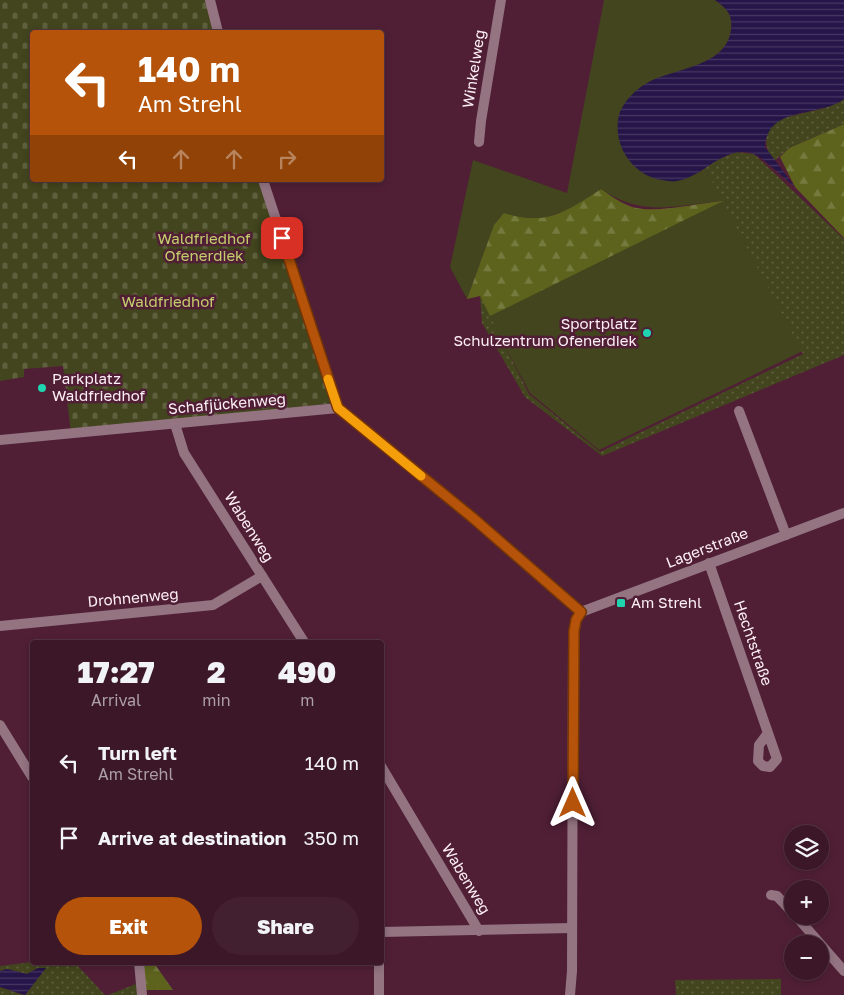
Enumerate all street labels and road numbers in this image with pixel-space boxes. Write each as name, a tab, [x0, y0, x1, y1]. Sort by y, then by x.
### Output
street label: Winkelweg	[458, 28, 488, 109]
street label: Schafjückenweg	[167, 389, 287, 417]
street label: Wabenweg	[221, 488, 278, 565]
street label: Lagerstraße	[663, 523, 751, 571]
street label: Drohnenweg	[87, 584, 179, 610]
street label: Hechtstraße	[731, 598, 777, 688]
street label: Wabenweg	[439, 840, 495, 917]

